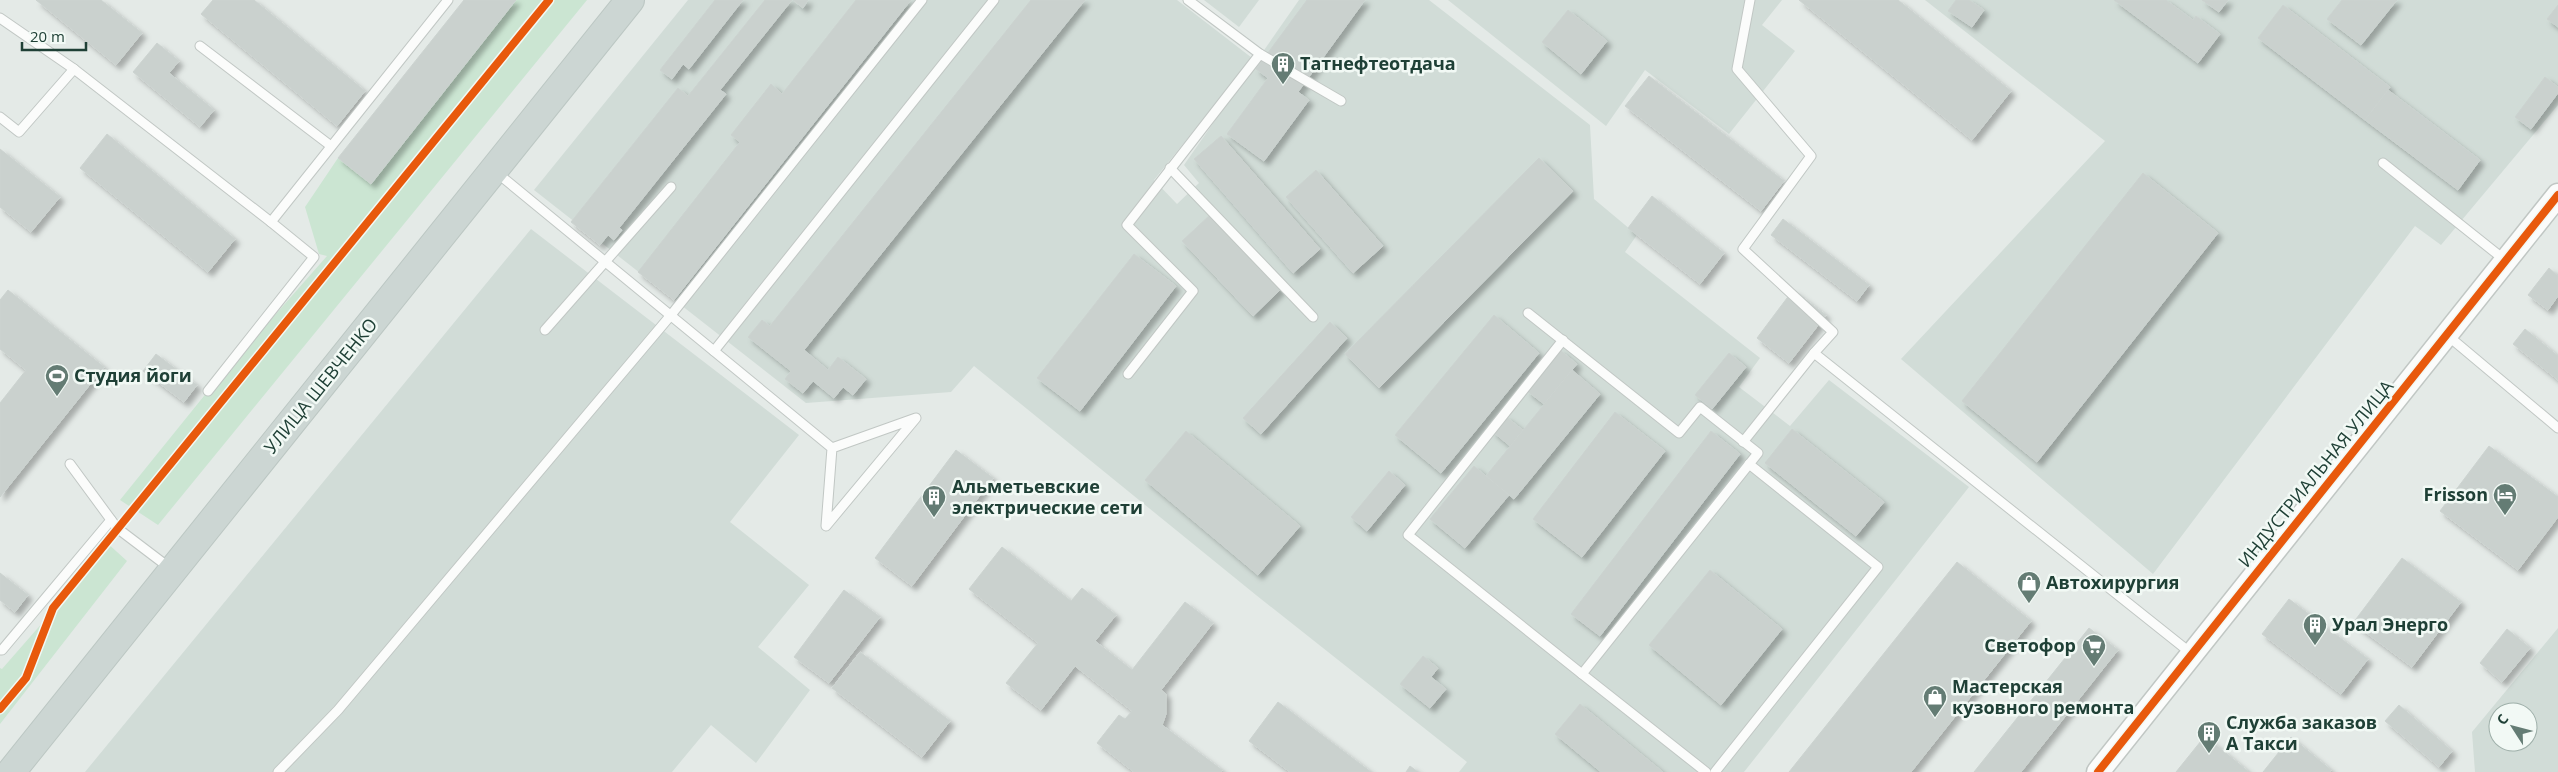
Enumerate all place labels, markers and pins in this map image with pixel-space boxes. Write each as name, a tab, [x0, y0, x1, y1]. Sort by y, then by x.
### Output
building icon: Татнефтеотдача	[1270, 51, 1296, 85]
place label: Татнефтеотдача	[1300, 51, 1456, 75]
sports icon: Студия йоги	[44, 363, 70, 397]
place label: Студия йоги	[74, 363, 192, 387]
place label: Альметьевские электрические сети	[952, 474, 1143, 519]
place label: Frisson	[2424, 482, 2488, 506]
hotel icon: Frisson	[2492, 482, 2518, 516]
building icon: Альметьевские электрические сети	[921, 484, 947, 518]
shop icon: Автохирургия	[2016, 570, 2042, 604]
place label: Автохирургия	[2046, 570, 2179, 594]
building icon: Урал Энерго	[2302, 612, 2328, 646]
place label: Урал Энерго	[2332, 612, 2448, 636]
place label: Светофор	[1984, 633, 2076, 657]
supermarket icon: Светофор	[2081, 633, 2107, 667]
place label: Мастерская кузовного ремонта	[1952, 674, 2134, 719]
shop icon: Мастерская кузовного ремонта	[1922, 684, 1948, 718]
place label: Служба заказов А Такси	[2226, 710, 2377, 755]
building icon: Служба заказов А Такси	[2196, 720, 2222, 754]

